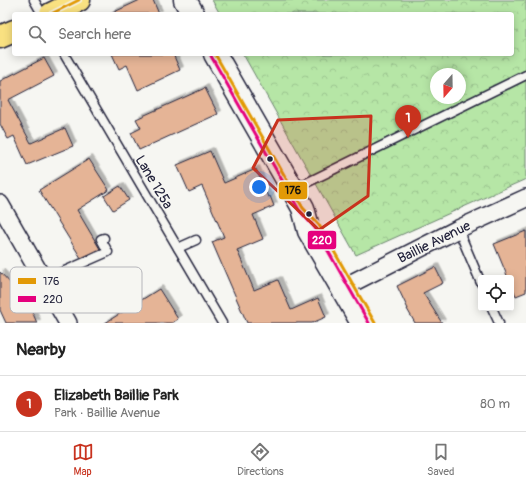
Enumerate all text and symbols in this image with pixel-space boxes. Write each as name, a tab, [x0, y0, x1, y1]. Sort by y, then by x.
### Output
search box	[12, 12, 514, 56]
icon: search	[26, 23, 48, 45]
text: Search here	[58, 25, 131, 44]
north arrow	[430, 68, 466, 104]
pin: 1	[395, 105, 421, 138]
street label: Lane 125a	[131, 152, 177, 212]
unlabelled marker	[265, 154, 275, 164]
your location	[249, 177, 269, 197]
line badge: 176	[278, 181, 308, 200]
text: 176	[285, 184, 302, 197]
unlabelled marker	[304, 209, 314, 219]
street label: Baillie Avenue	[395, 217, 473, 267]
line badge: 220	[307, 230, 337, 250]
text: 220	[312, 234, 332, 247]
legend	[10, 267, 142, 313]
text: 176	[43, 275, 60, 288]
map controls	[478, 275, 514, 311]
button: locate	[478, 275, 514, 311]
text: 220	[43, 293, 63, 306]
text: Nearby	[16, 339, 65, 360]
text: Elizabeth Baillie Park	[54, 386, 179, 405]
text: 1	[26, 396, 32, 412]
text: 80 m	[480, 396, 510, 412]
text: Park · Baillie Avenue	[54, 405, 160, 421]
tab: Map	[72, 441, 94, 478]
tab: Directions	[237, 441, 284, 478]
tab: Saved	[427, 441, 454, 478]

